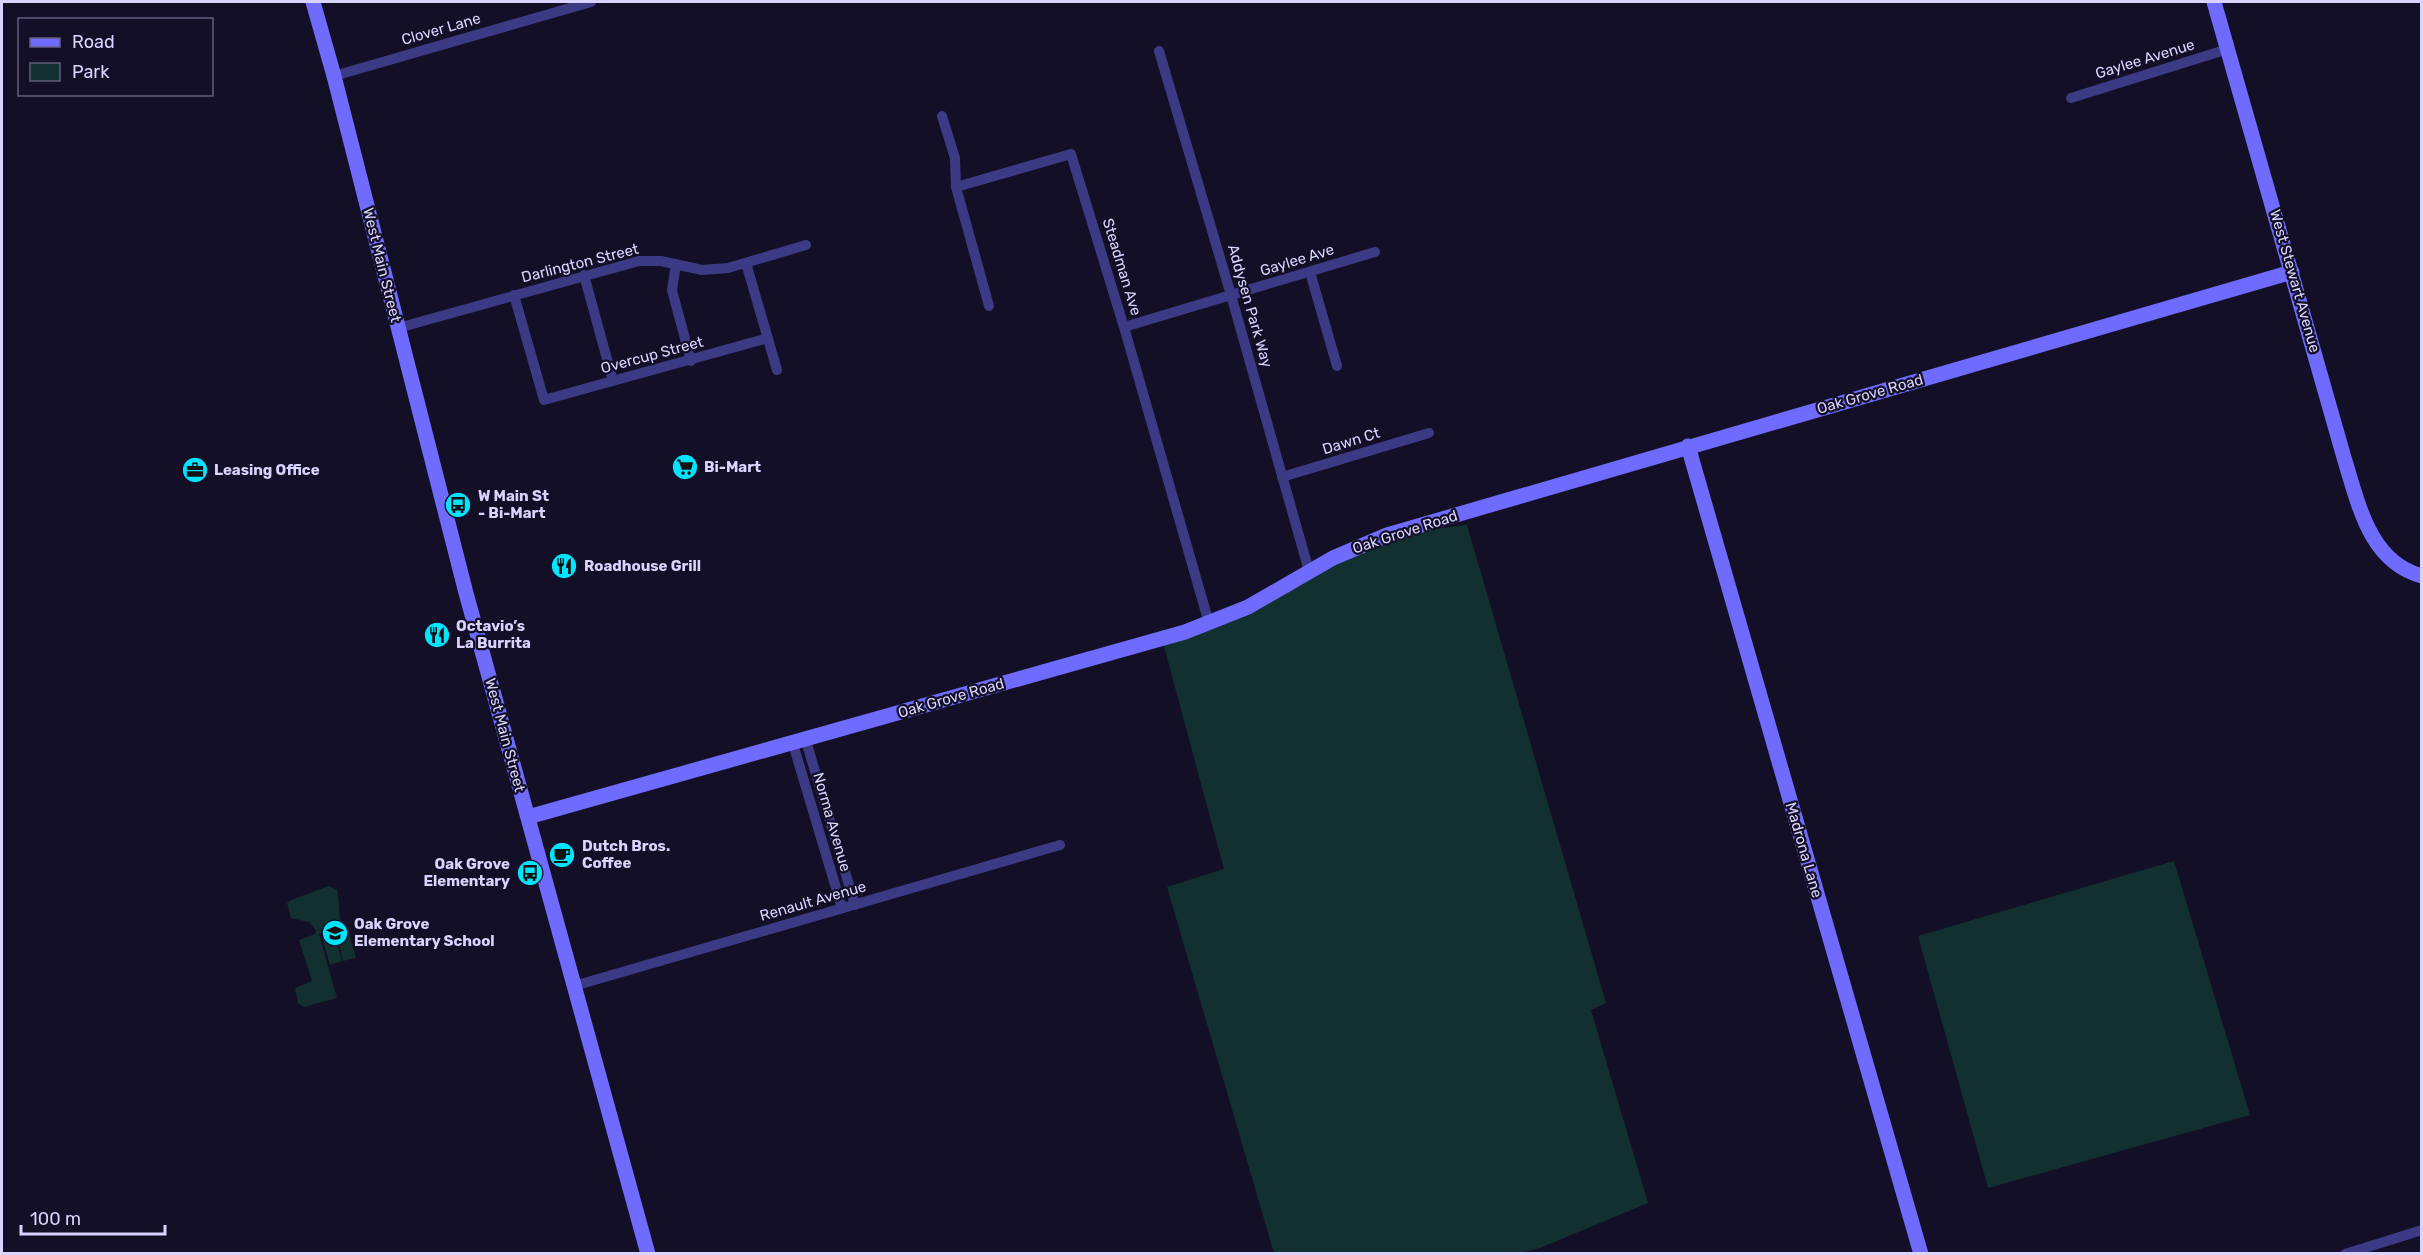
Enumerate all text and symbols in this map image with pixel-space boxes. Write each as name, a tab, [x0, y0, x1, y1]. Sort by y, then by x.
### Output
street label: Clover Lane	[399, 9, 483, 49]
legend	[18, 18, 213, 96]
text: Road	[72, 31, 115, 53]
street label: Gaylee Avenue	[2093, 35, 2197, 83]
text: Park	[72, 61, 110, 83]
street label: West Main Street	[359, 206, 405, 324]
street label: West Stewart Avenue	[2266, 207, 2324, 355]
street label: Steadman Ave	[1099, 216, 1145, 318]
street label: Darlington Street	[519, 240, 641, 286]
street label: Gaylee Ave	[1258, 240, 1336, 280]
street label: Addysen Park Way	[1224, 242, 1276, 370]
street label: Overcup Street	[599, 333, 705, 377]
street label: Oak Grove Road	[1815, 370, 1925, 418]
street label: Dawn Ct	[1320, 424, 1382, 458]
supermarket icon: Bi-Mart	[670, 452, 700, 482]
office icon: Leasing Office	[180, 455, 210, 485]
place label: Bi-Mart	[704, 458, 761, 476]
place label: Leasing Office	[214, 461, 320, 479]
place label: W Main St - Bi-Mart	[478, 487, 549, 522]
bus stop icon: W Main St - Bi-Mart	[443, 490, 473, 520]
street label: Oak Grove Road	[1350, 507, 1460, 557]
restaurant icon: Roadhouse Grill	[549, 551, 579, 581]
place label: Roadhouse Grill	[584, 557, 701, 575]
place label: Octavio’s La Burrita	[456, 617, 531, 652]
restaurant icon: Octavio’s La Burrita	[422, 620, 452, 650]
street label: Oak Grove Road	[896, 674, 1006, 722]
street label: West Main Street	[481, 676, 529, 794]
street label: Norma Avenue	[809, 770, 855, 874]
street label: Madrona Lane	[1782, 800, 1826, 900]
place label: Dutch Bros. Coffee	[582, 837, 670, 872]
cafe icon: Dutch Bros. Coffee	[547, 840, 577, 870]
place label: Oak Grove Elementary	[423, 855, 510, 890]
bus stop icon: Oak Grove Elementary	[515, 858, 545, 888]
street label: Renault Avenue	[758, 877, 868, 925]
place label: Oak Grove Elementary School	[354, 915, 495, 950]
school or university icon: Oak Grove Elementary School	[320, 918, 350, 948]
scale bar	[21, 1198, 165, 1236]
text: 100 m	[30, 1208, 81, 1230]

